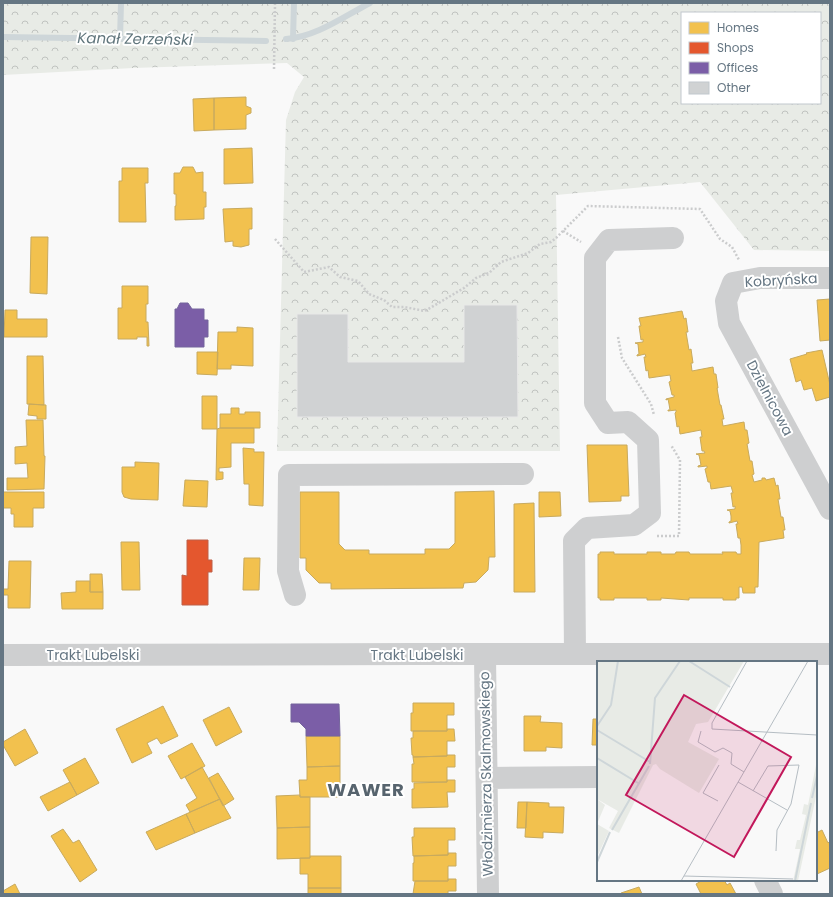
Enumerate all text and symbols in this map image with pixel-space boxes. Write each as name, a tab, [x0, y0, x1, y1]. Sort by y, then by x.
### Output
legend	[681, 12, 821, 104]
text: Homes	[717, 19, 759, 36]
water label: Kanał Zerzeński	[77, 27, 193, 50]
text: Shops	[717, 39, 754, 56]
text: Offices	[717, 59, 758, 76]
text: Other	[717, 79, 751, 96]
street label: Kobryńska	[744, 268, 818, 292]
street label: Dzielnicowa	[742, 357, 798, 439]
street label: Trakt Lubelski	[47, 645, 139, 665]
street label: Trakt Lubelski	[371, 645, 463, 665]
inset map	[597, 661, 817, 881]
street label: Włodzimierza Skalmowskiego	[474, 671, 498, 877]
district label: WAWER	[327, 777, 405, 802]

